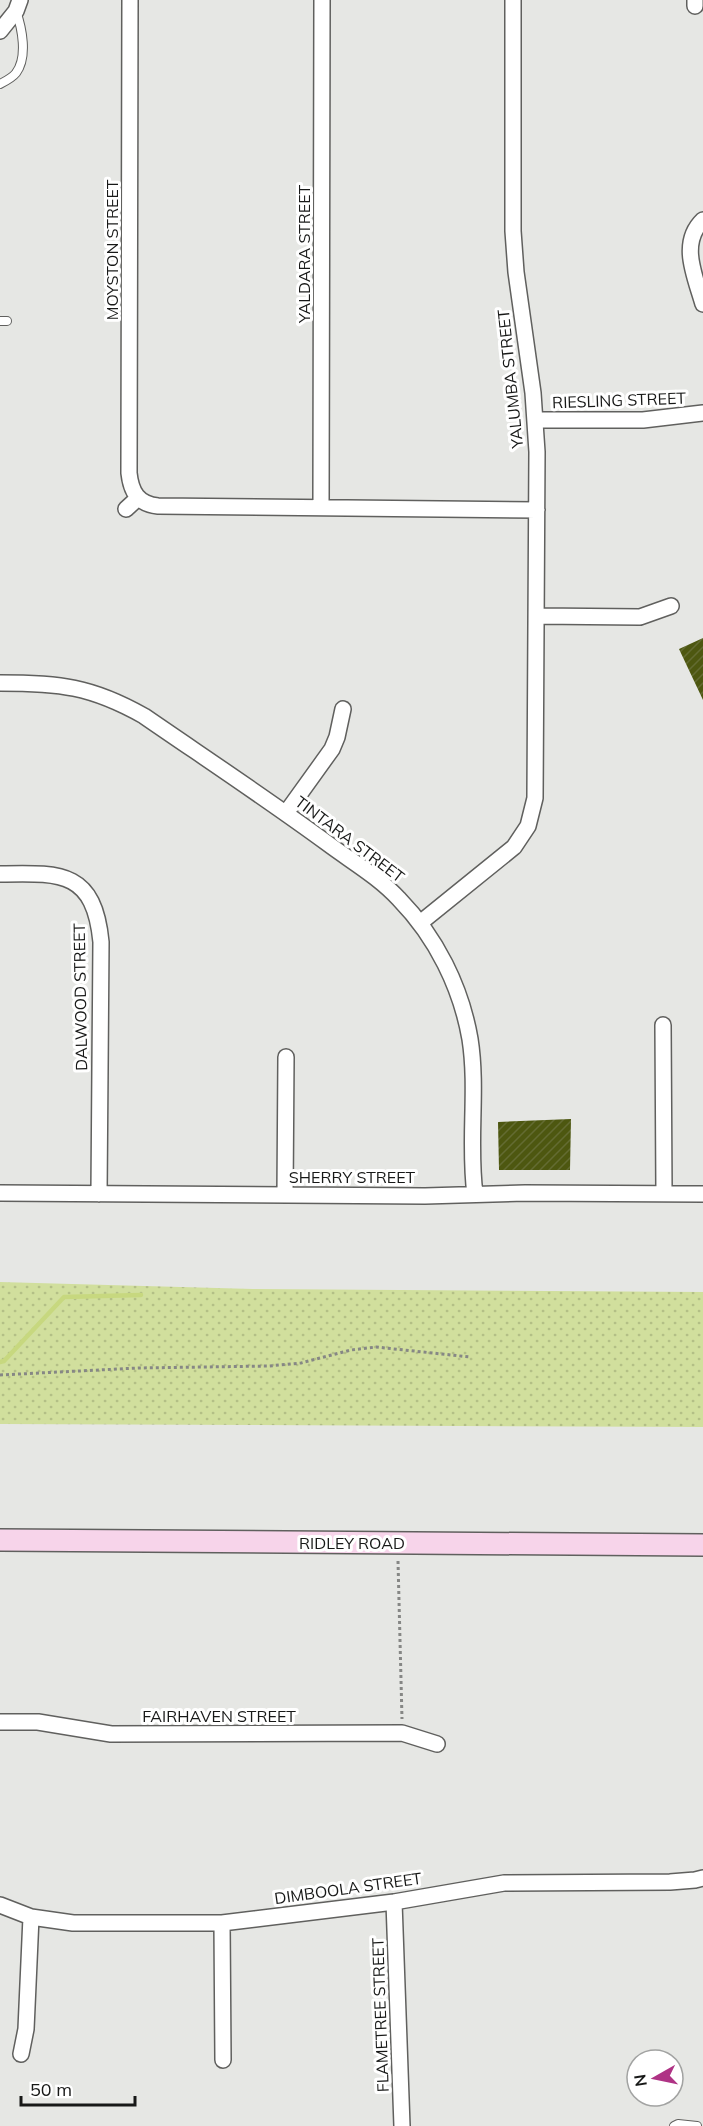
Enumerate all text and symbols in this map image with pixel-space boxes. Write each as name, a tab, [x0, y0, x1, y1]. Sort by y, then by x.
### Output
street label: MOYSTON STREET	[102, 179, 122, 320]
street label: YALDARA STREET	[294, 185, 314, 324]
street label: YALUMBA STREET	[493, 308, 527, 450]
street label: RIESLING STREET	[552, 388, 687, 412]
street label: TINTARA STREET	[291, 791, 409, 887]
street label: DALWOOD STREET	[69, 923, 91, 1071]
street label: SHERRY STREET	[289, 1167, 415, 1187]
street label: RIDLEY ROAD	[299, 1533, 405, 1553]
street label: FAIRHAVEN STREET	[142, 1706, 296, 1726]
street label: DIMBOOLA STREET	[273, 1868, 423, 1908]
street label: FLAMETREE STREET	[367, 1937, 393, 2093]
north arrow	[625, 2048, 685, 2108]
scale bar	[21, 2069, 135, 2107]
text: N	[629, 2073, 651, 2088]
text: 50 m	[30, 2078, 72, 2101]

